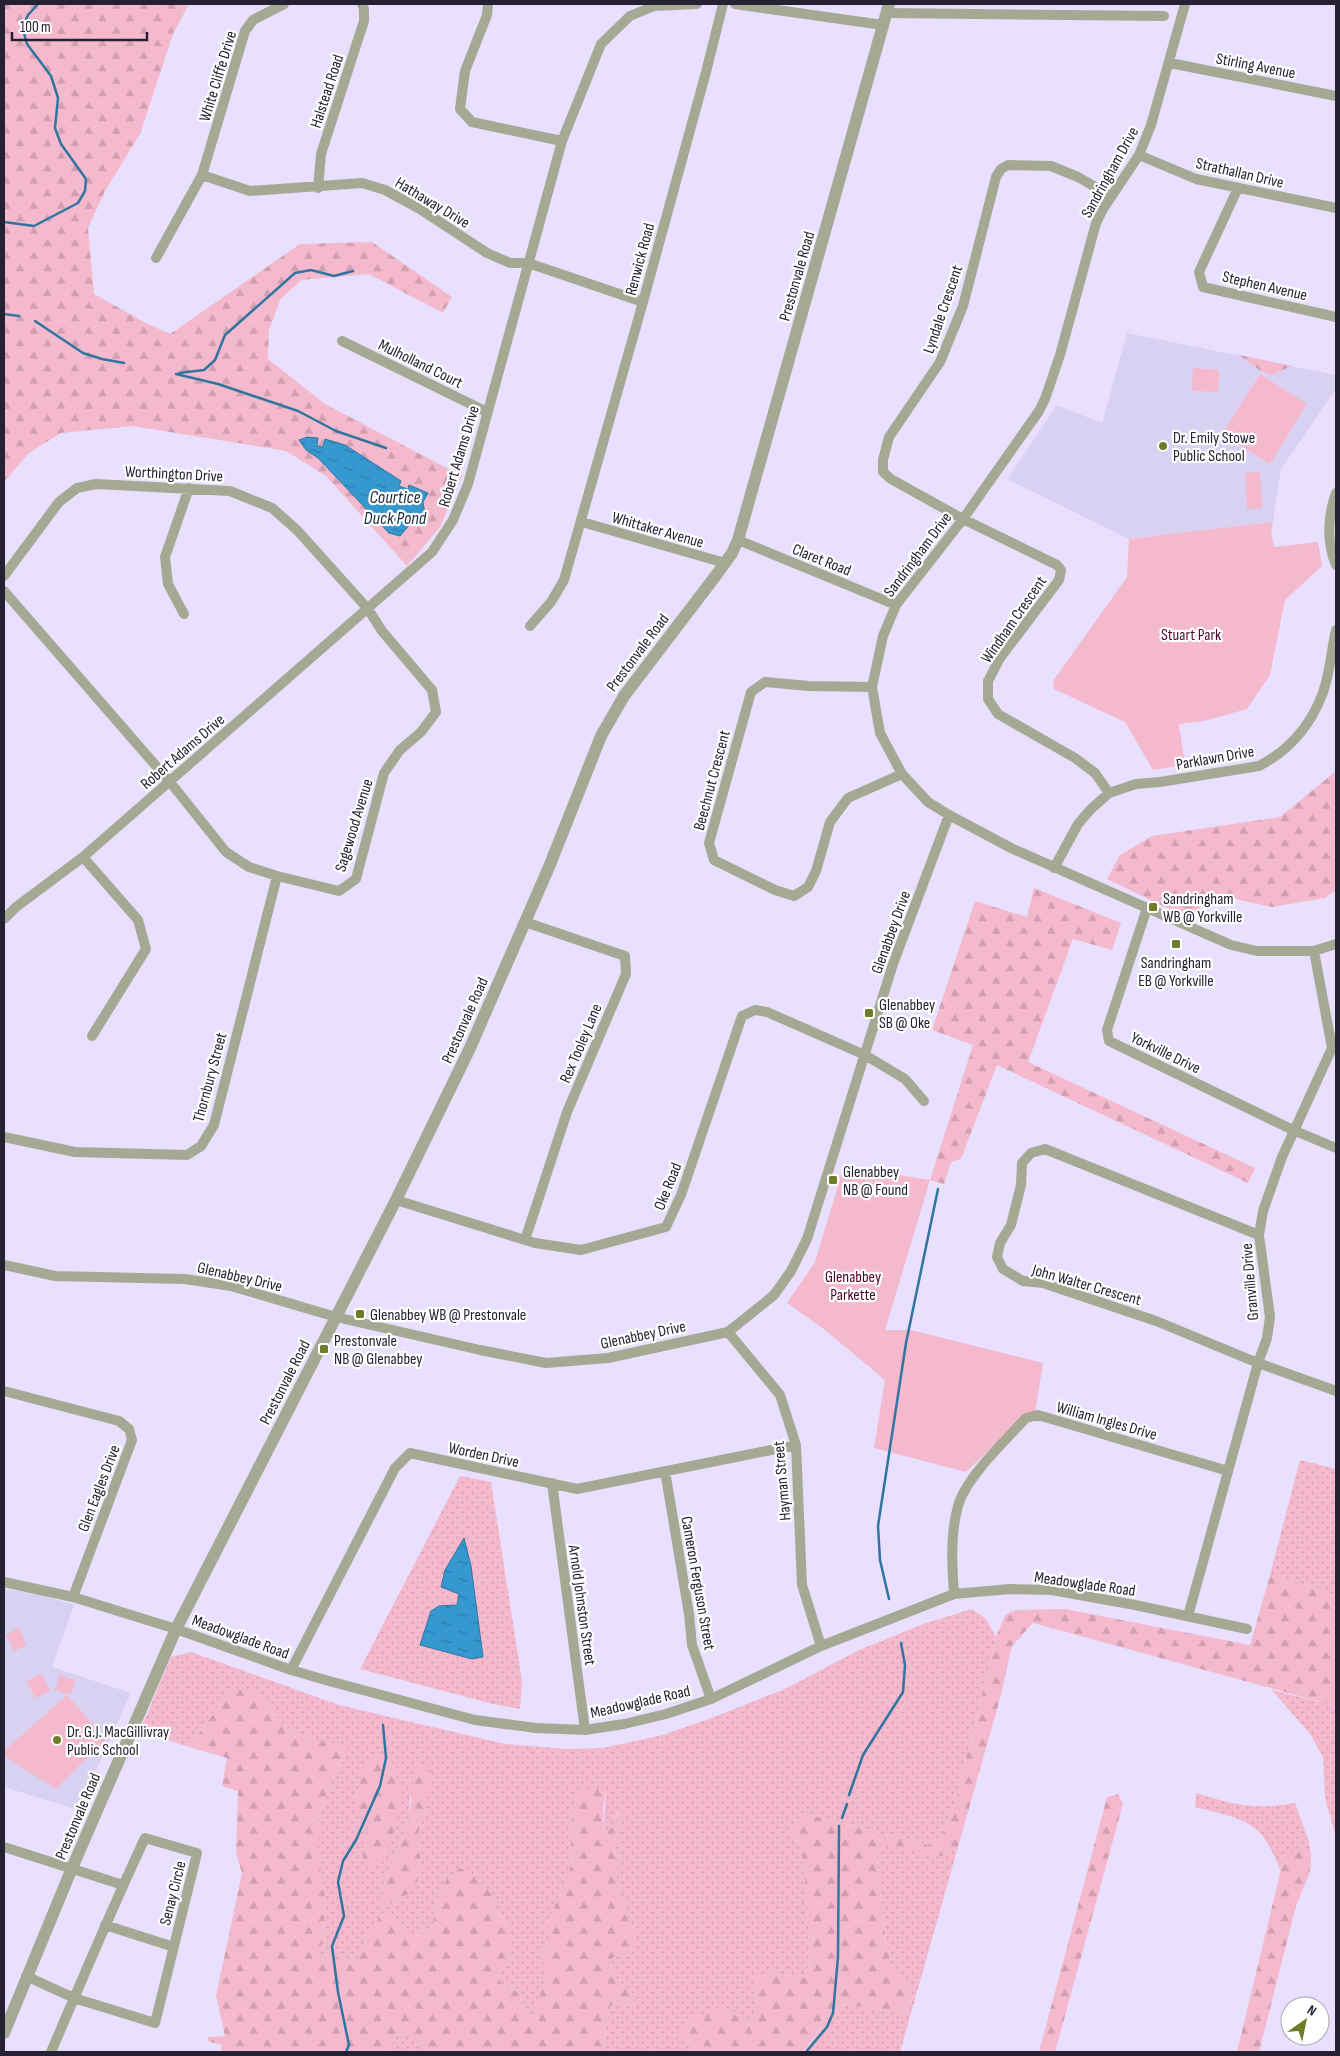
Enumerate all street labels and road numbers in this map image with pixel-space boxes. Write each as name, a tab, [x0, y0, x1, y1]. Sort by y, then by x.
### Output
street label: White Cliffe Drive	[196, 29, 241, 124]
street label: Stirling Avenue	[1214, 49, 1297, 83]
street label: Halstead Road	[307, 52, 348, 131]
street label: Sandringham Drive	[1077, 124, 1143, 222]
street label: Strathallan Drive	[1194, 154, 1285, 193]
street label: Hathaway Drive	[392, 174, 473, 233]
street label: Renwick Road	[622, 221, 659, 298]
street label: Prestonvale Road	[776, 229, 819, 323]
street label: Lyndale Crescent	[919, 263, 967, 356]
street label: Stephen Avenue	[1220, 267, 1309, 305]
street label: Mulholland Court	[375, 336, 466, 393]
street label: Robert Adams Drive	[435, 403, 484, 509]
street label: Worthington Drive	[124, 462, 223, 487]
street label: Whittaker Avenue	[609, 508, 706, 553]
street label: Sandringham Drive	[880, 509, 956, 601]
street label: Claret Road	[789, 540, 854, 581]
street label: Windham Crescent	[977, 573, 1051, 667]
street label: Prestonvale Road	[603, 610, 674, 695]
street label: Robert Adams Drive	[137, 710, 229, 794]
street label: Beechnut Crescent	[690, 728, 735, 833]
street label: Parklawn Drive	[1175, 742, 1256, 775]
street label: Sagewood Avenue	[331, 777, 378, 874]
street label: Glenabbey Drive	[868, 889, 915, 976]
street label: Prestonvale Road	[438, 975, 493, 1067]
street label: Rex Tooley Lane	[556, 1001, 607, 1086]
street label: Yorkville Drive	[1127, 1028, 1203, 1078]
street label: Thornbury Street	[189, 1030, 232, 1124]
street label: Oke Road	[650, 1160, 686, 1213]
street label: Granville Drive	[1238, 1243, 1263, 1321]
street label: Glenabbey Drive	[195, 1258, 284, 1296]
street label: John Walter Crescent	[1029, 1261, 1143, 1310]
street label: Glenabbey Drive	[599, 1317, 688, 1354]
street label: Prestonvale Road	[256, 1337, 315, 1428]
street label: William Ingles Drive	[1054, 1398, 1159, 1445]
street label: Worden Drive	[447, 1439, 521, 1472]
street label: Hayman Street	[770, 1440, 795, 1522]
street label: Glen Eagles Drive	[74, 1442, 125, 1535]
street label: Cameron Ferguson Street	[676, 1515, 719, 1652]
street label: Arnold Johnston Street	[564, 1543, 599, 1667]
street label: Meadowglade Road	[1033, 1568, 1137, 1601]
street label: Meadowglade Road	[189, 1611, 292, 1664]
street label: Meadowglade Road	[589, 1682, 692, 1723]
street label: Prestonvale Road	[52, 1770, 105, 1863]
street label: Senay Circle	[156, 1859, 191, 1928]

